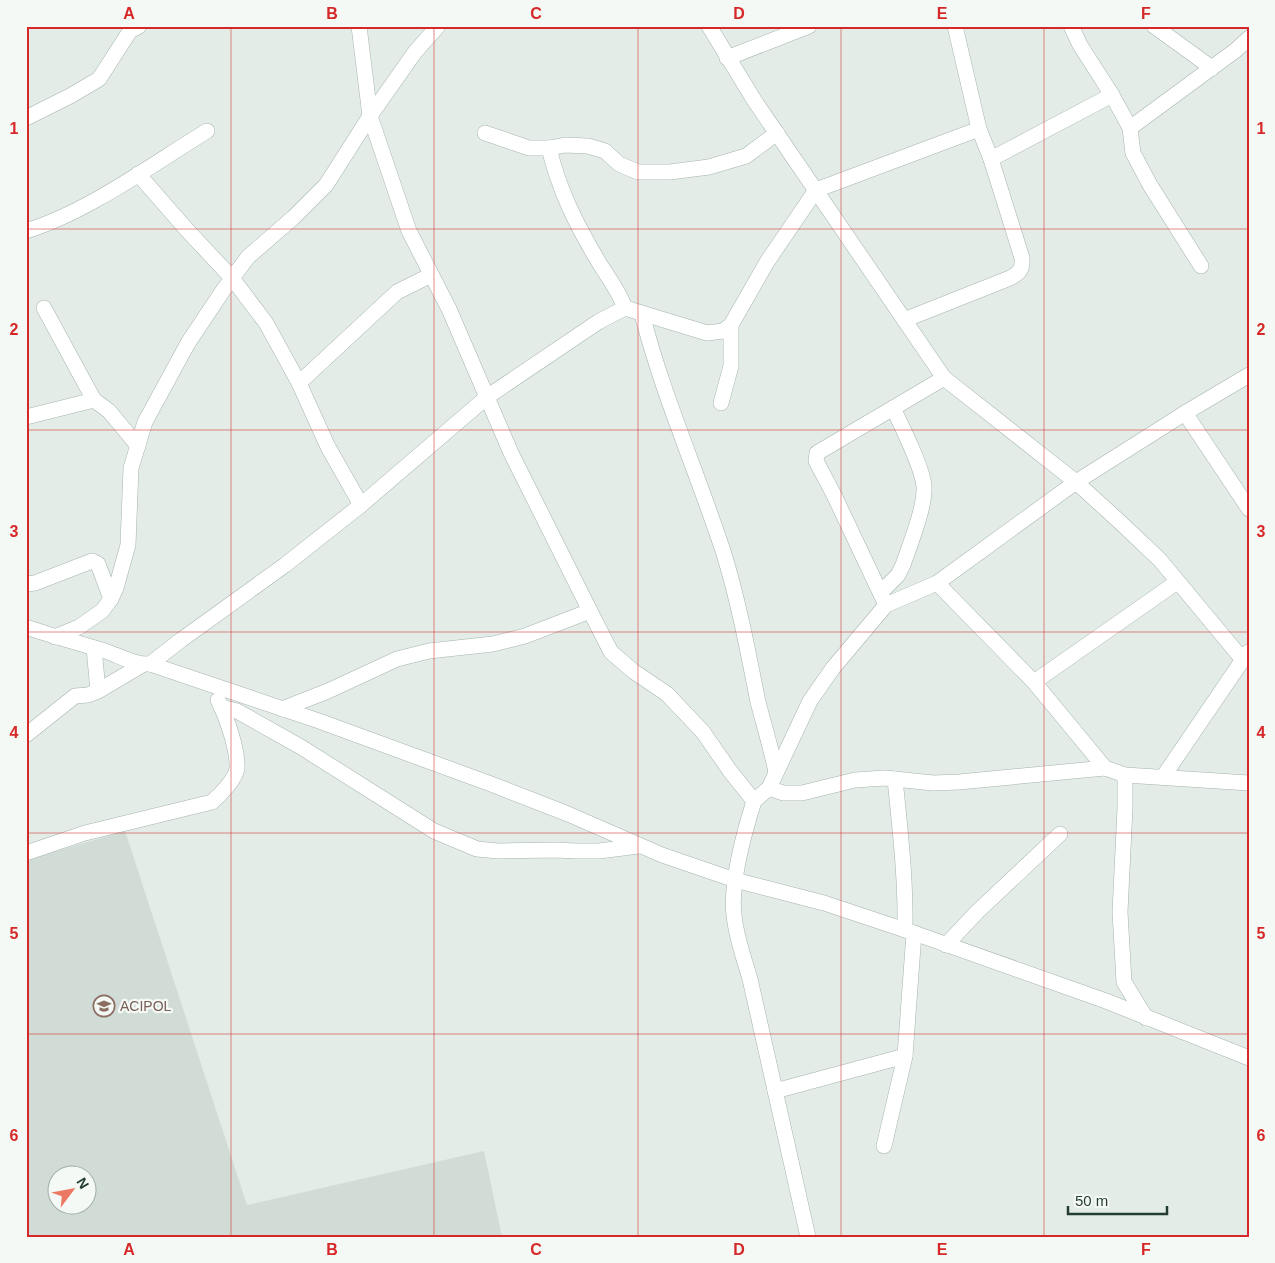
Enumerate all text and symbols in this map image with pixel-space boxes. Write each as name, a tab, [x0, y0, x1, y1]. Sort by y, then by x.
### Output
text: A	[123, 5, 135, 22]
text: B	[326, 5, 338, 22]
text: C	[530, 5, 542, 22]
text: D	[733, 5, 745, 22]
text: E	[937, 5, 948, 22]
text: F	[1141, 5, 1151, 22]
text: 1	[10, 120, 19, 137]
text: 1	[1257, 120, 1266, 137]
text: 2	[10, 321, 19, 338]
text: 2	[1257, 321, 1266, 338]
text: 3	[10, 523, 19, 540]
text: 3	[1257, 523, 1266, 540]
text: 4	[10, 724, 19, 741]
text: 4	[1257, 724, 1266, 741]
text: 5	[10, 925, 19, 942]
text: 5	[1257, 925, 1266, 942]
school or university icon: ACIPOL	[92, 994, 116, 1018]
place label: ACIPOL	[120, 998, 172, 1014]
text: 6	[10, 1127, 19, 1144]
text: 6	[1257, 1127, 1266, 1144]
north arrow	[48, 1166, 98, 1216]
text: N	[74, 1175, 92, 1192]
scale bar	[1068, 1183, 1166, 1215]
text: 50 m	[1075, 1192, 1108, 1209]
text: A	[123, 1241, 135, 1258]
text: B	[326, 1241, 338, 1258]
text: C	[530, 1241, 542, 1258]
text: D	[733, 1241, 745, 1258]
text: E	[937, 1241, 948, 1258]
text: F	[1141, 1241, 1151, 1258]

